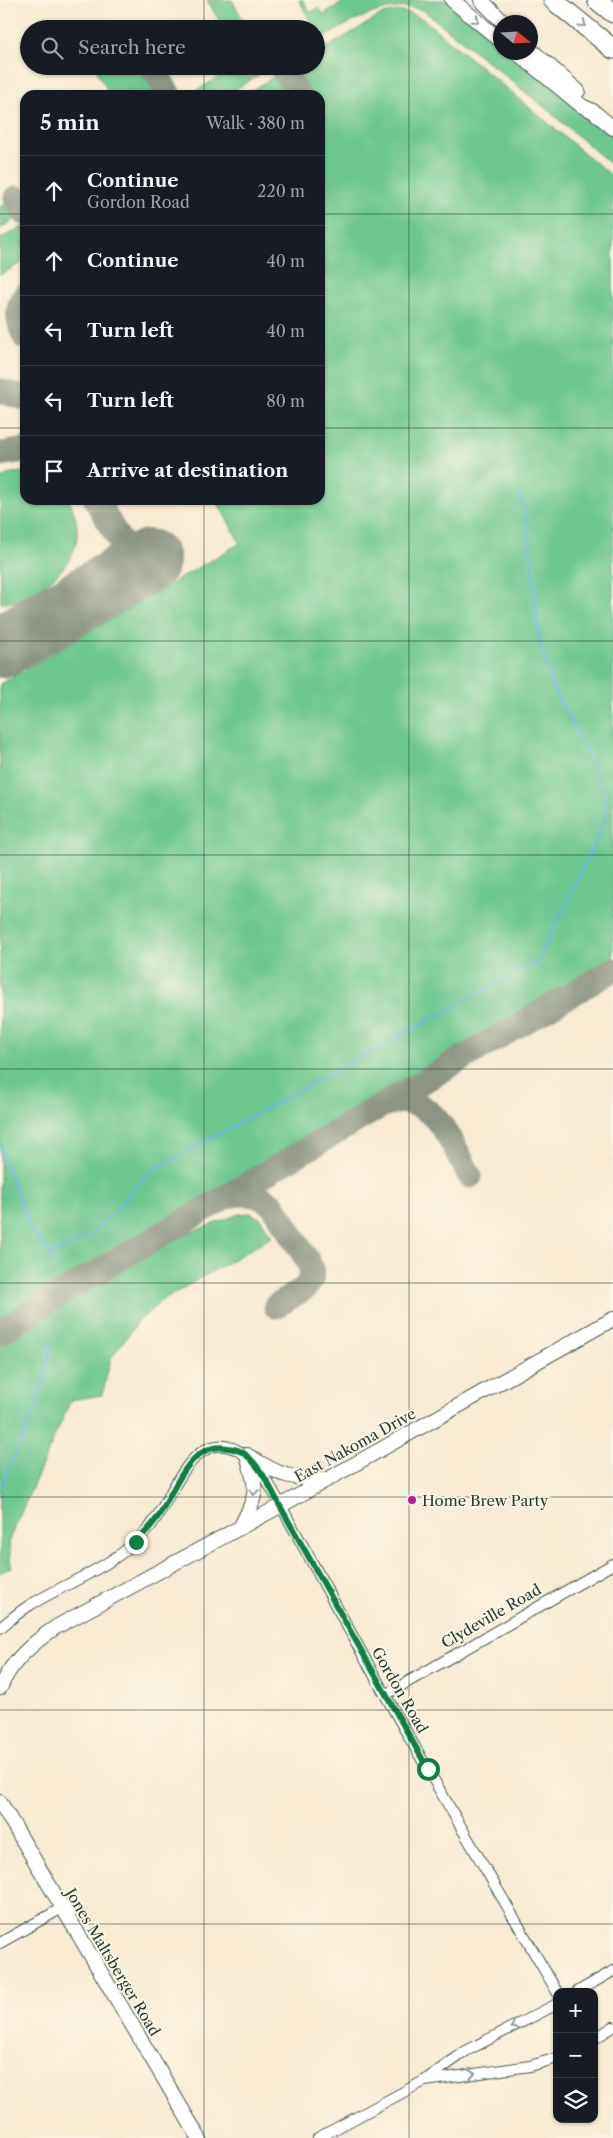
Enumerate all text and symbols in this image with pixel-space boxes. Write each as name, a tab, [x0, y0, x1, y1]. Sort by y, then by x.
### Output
one-way arrow	[470, 14, 479, 22]
north arrow	[493, 15, 538, 60]
one-way arrow	[577, 19, 586, 27]
search box	[20, 20, 325, 75]
icon: search	[38, 34, 66, 62]
text: Search here	[78, 36, 186, 59]
text: 5 min	[40, 110, 100, 135]
text: Walk · 380 m	[206, 113, 305, 133]
text: Continue	[87, 169, 179, 192]
icon: ahead	[40, 177, 68, 205]
text: 220 m	[257, 181, 305, 201]
text: Gordon Road	[87, 192, 190, 212]
icon: ahead	[40, 247, 68, 275]
text: Continue	[87, 249, 179, 272]
text: 40 m	[266, 251, 305, 271]
icon: left	[40, 317, 68, 345]
text: Turn left	[87, 319, 174, 342]
text: 40 m	[266, 321, 305, 341]
icon: left	[40, 387, 68, 415]
text: Turn left	[87, 389, 174, 412]
text: 80 m	[266, 391, 305, 411]
icon: arrive	[40, 457, 68, 485]
text: Arrive at destination	[87, 459, 288, 482]
street label: East Nakoma Drive	[291, 1404, 419, 1486]
one-way arrow	[249, 1489, 260, 1497]
place label: Home Brew Party	[422, 1491, 549, 1510]
marker: Home Brew Party	[406, 1494, 418, 1506]
route end	[125, 1531, 148, 1554]
street label: Clydeville Road	[438, 1580, 544, 1652]
street label: Gordon Road	[368, 1644, 432, 1736]
route start	[417, 1758, 440, 1781]
street label: Jones Maltsberger Road	[60, 1883, 165, 2039]
map controls	[553, 1988, 598, 2123]
button: +	[553, 1988, 598, 2033]
one-way arrow	[510, 2020, 519, 2030]
button: −	[553, 2033, 598, 2078]
one-way arrow	[468, 2070, 476, 2080]
button: layers	[553, 2078, 598, 2123]

